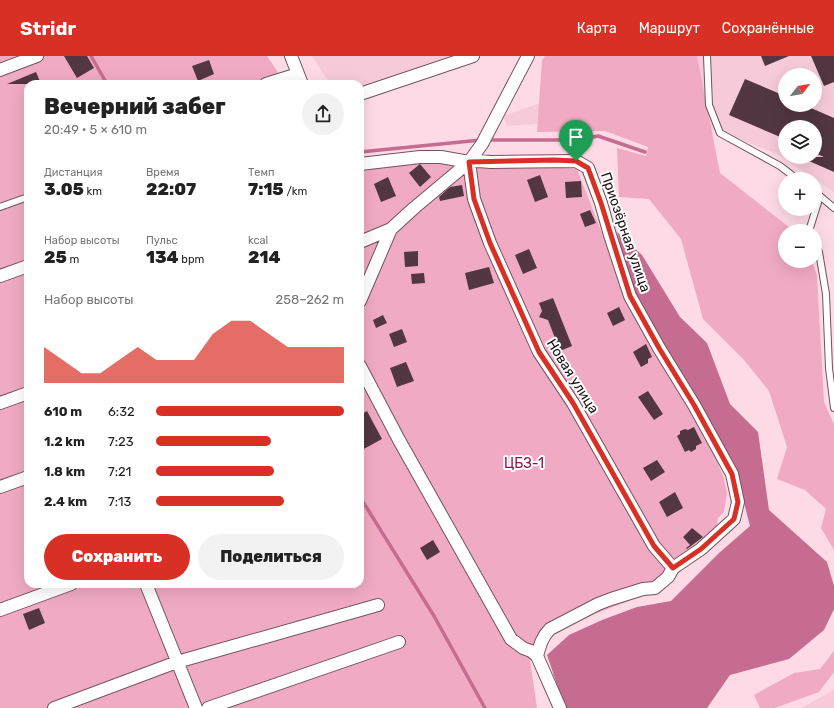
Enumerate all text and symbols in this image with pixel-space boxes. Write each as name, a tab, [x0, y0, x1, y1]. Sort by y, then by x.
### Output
text: Stridr	[20, 17, 76, 40]
text: Карта	[577, 20, 617, 37]
text: Маршрут	[639, 20, 700, 37]
text: Сохранённые	[722, 20, 814, 37]
north arrow	[778, 68, 822, 112]
map controls	[778, 68, 822, 268]
text: Вечерний забег	[44, 93, 226, 120]
button: share	[302, 93, 344, 135]
pin	[559, 120, 593, 161]
button: layers	[778, 120, 822, 164]
text: 20:49 · 5 × 610 m	[44, 122, 147, 137]
icon: arrive	[565, 126, 587, 148]
text: Дистанция	[44, 166, 102, 179]
text: Время	[146, 166, 180, 179]
text: Темп	[248, 166, 275, 179]
street label: Приозёрная улица	[597, 170, 654, 294]
button: +	[778, 172, 822, 216]
text: 3.05	[44, 179, 84, 199]
text: 22:07	[146, 179, 196, 199]
text: 7:15	[248, 179, 284, 199]
text: km	[84, 185, 102, 198]
text: /km	[284, 185, 307, 198]
button: −	[778, 224, 822, 268]
text: Набор высоты	[44, 234, 120, 247]
text: Пульс	[146, 234, 178, 247]
text: kcal	[248, 234, 268, 247]
text: 25	[44, 247, 67, 267]
text: 134	[146, 247, 179, 267]
text: 214	[248, 247, 281, 267]
text: m	[67, 253, 79, 266]
text: bpm	[179, 253, 204, 266]
text: Набор высоты	[44, 292, 133, 307]
text: 258–262 m	[276, 292, 344, 307]
street label: Новая улица	[543, 336, 602, 417]
text: 610 m	[44, 404, 82, 419]
text: 6:32	[108, 404, 135, 419]
text: 1.2 km	[44, 434, 85, 449]
text: 7:23	[108, 434, 133, 449]
park label: ЦБЗ-1	[504, 455, 544, 472]
text: 1.8 km	[44, 464, 85, 479]
text: 7:21	[108, 464, 131, 479]
text: 2.4 km	[44, 494, 87, 509]
text: 7:13	[108, 494, 131, 509]
button: Сохранить	[44, 534, 190, 580]
button: Поделиться	[198, 534, 344, 580]

